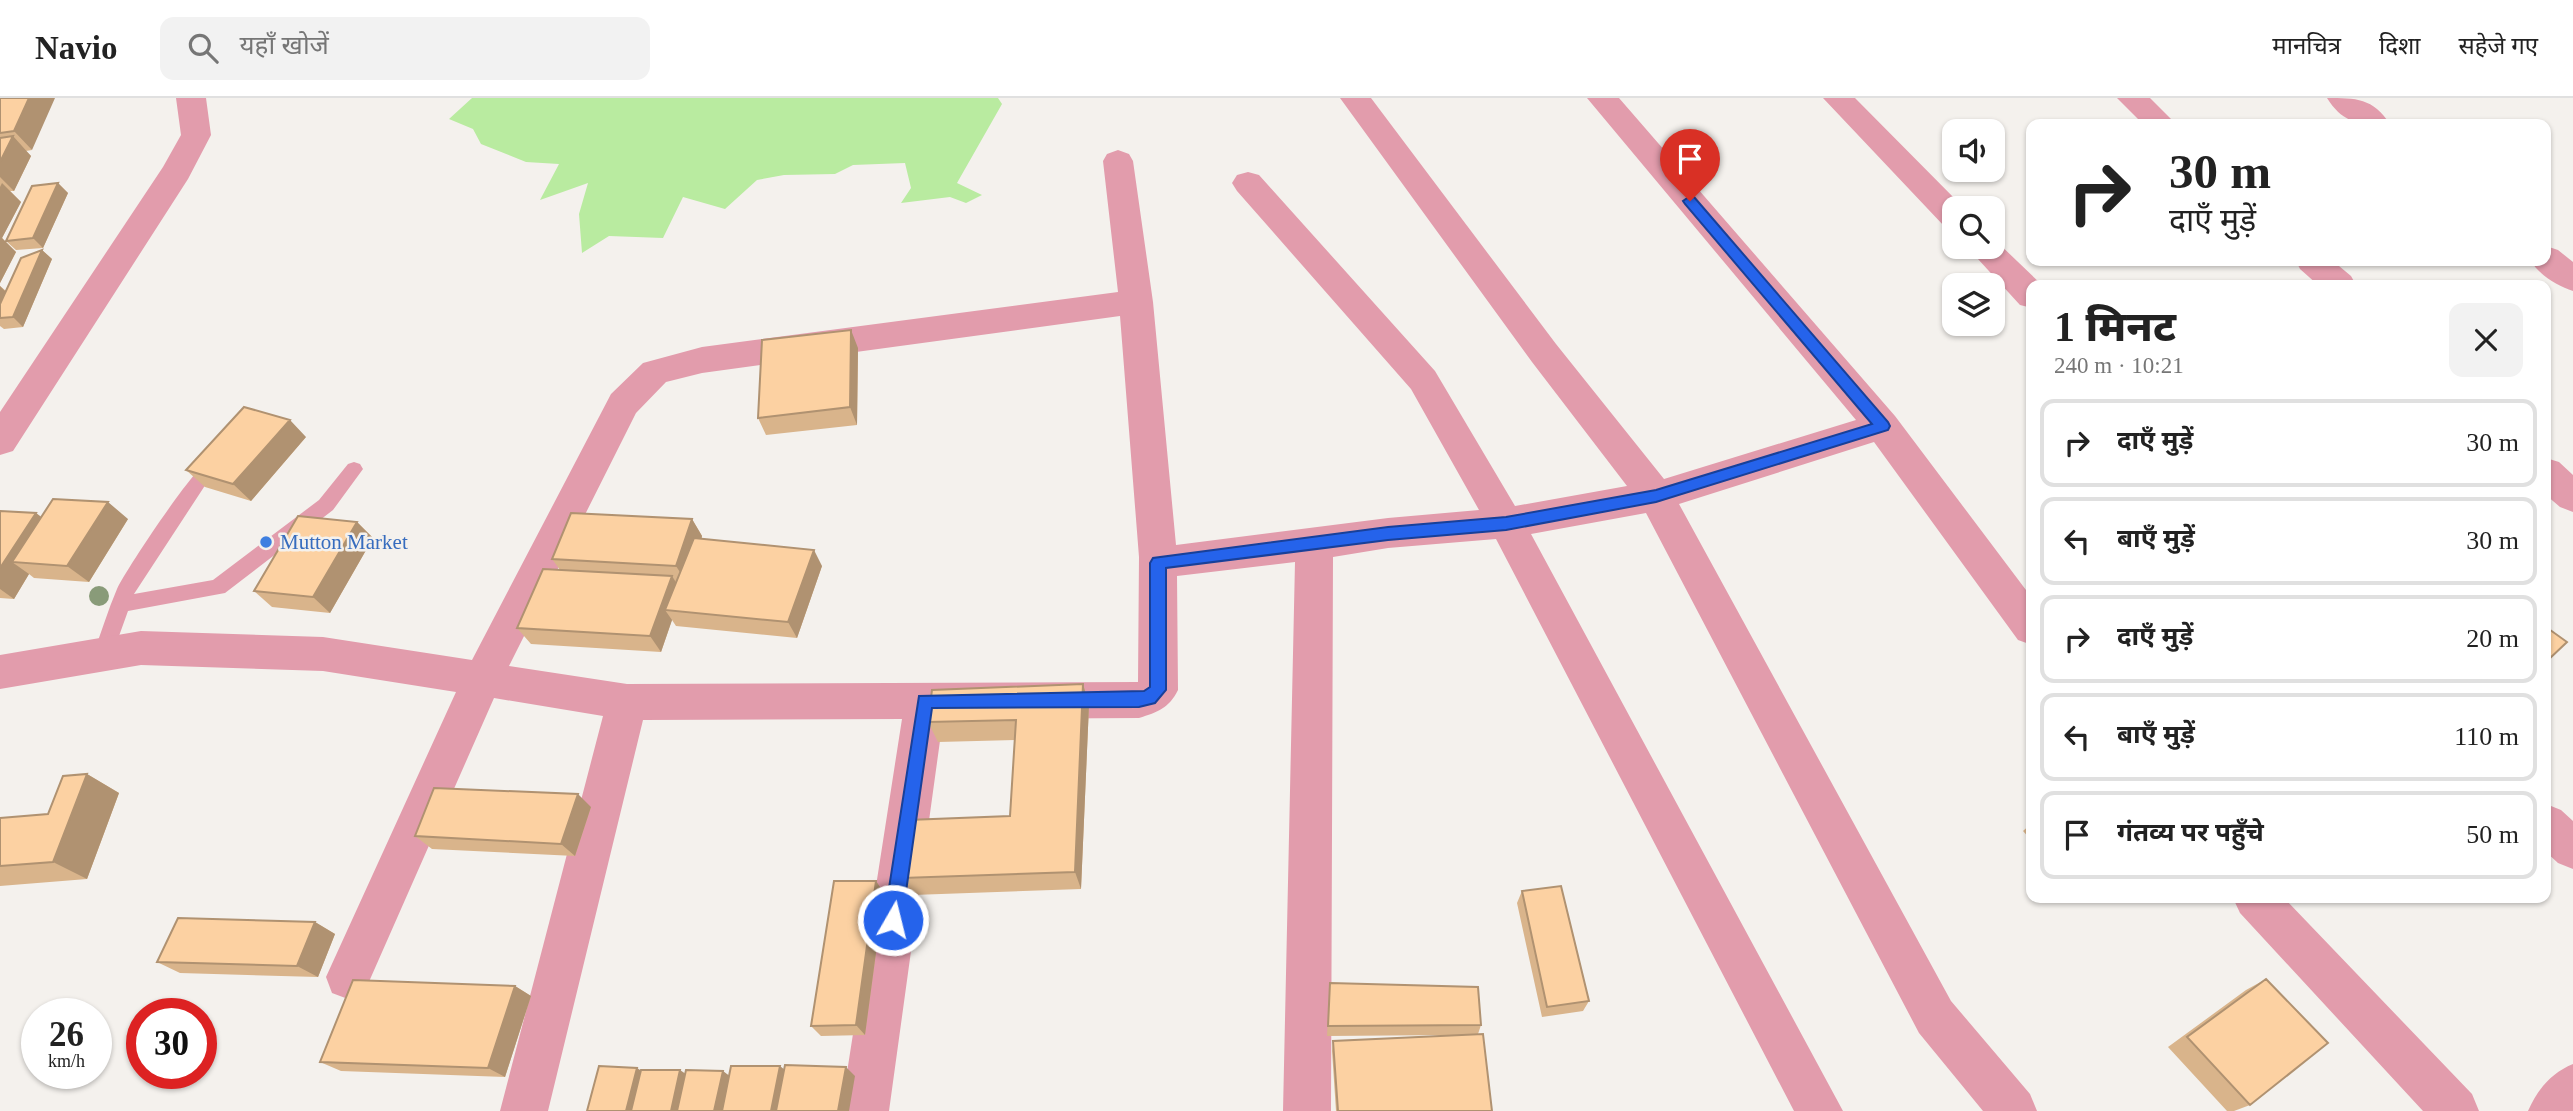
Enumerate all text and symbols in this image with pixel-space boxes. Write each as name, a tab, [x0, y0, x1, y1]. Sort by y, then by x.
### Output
search box	[160, 17, 650, 80]
icon: search	[184, 29, 222, 67]
text: Navio	[35, 30, 118, 66]
text: यहाँ खोजें	[240, 31, 329, 60]
text: मानचित्र	[2272, 33, 2341, 59]
text: दिशा	[2379, 33, 2420, 59]
text: सहेजे गए	[2458, 33, 2538, 59]
map controls	[1942, 119, 2005, 336]
button: sound	[1942, 119, 2005, 182]
pin	[1660, 129, 1720, 201]
icon: arrive	[1671, 140, 1709, 178]
text: 30 m	[2169, 144, 2271, 199]
icon: right	[2054, 147, 2145, 238]
button: search	[1942, 196, 2005, 259]
text: दाएँ मुड़ें	[2169, 202, 2256, 238]
button: layers	[1942, 273, 2005, 336]
button: close	[2449, 303, 2523, 377]
text: 1 मिनट	[2054, 304, 2176, 350]
text: 240 m · 10:21	[2054, 353, 2184, 378]
icon: right	[2058, 424, 2096, 462]
text: दाएँ मुड़ें	[2117, 426, 2193, 455]
text: 30 m	[2466, 428, 2519, 457]
icon: left	[2058, 522, 2096, 560]
text: बाएँ मुड़ें	[2117, 524, 2195, 553]
text: 30 m	[2466, 526, 2519, 555]
place label: Mutton Market	[280, 530, 408, 554]
marker: Mutton Market	[258, 534, 274, 550]
icon: right	[2058, 620, 2096, 658]
text: दाएँ मुड़ें	[2117, 622, 2193, 651]
text: 20 m	[2466, 624, 2519, 653]
icon: left	[2058, 718, 2096, 756]
text: बाएँ मुड़ें	[2117, 720, 2195, 749]
text: 110 m	[2454, 722, 2519, 751]
icon: arrive	[2058, 816, 2096, 854]
text: गंतव्य पर पहुँचे	[2117, 818, 2264, 847]
text: 50 m	[2466, 820, 2519, 849]
position arrow	[856, 883, 930, 957]
speed limit sign: 30	[126, 998, 217, 1089]
text: 26	[49, 1015, 84, 1054]
text: km/h	[48, 1051, 85, 1071]

